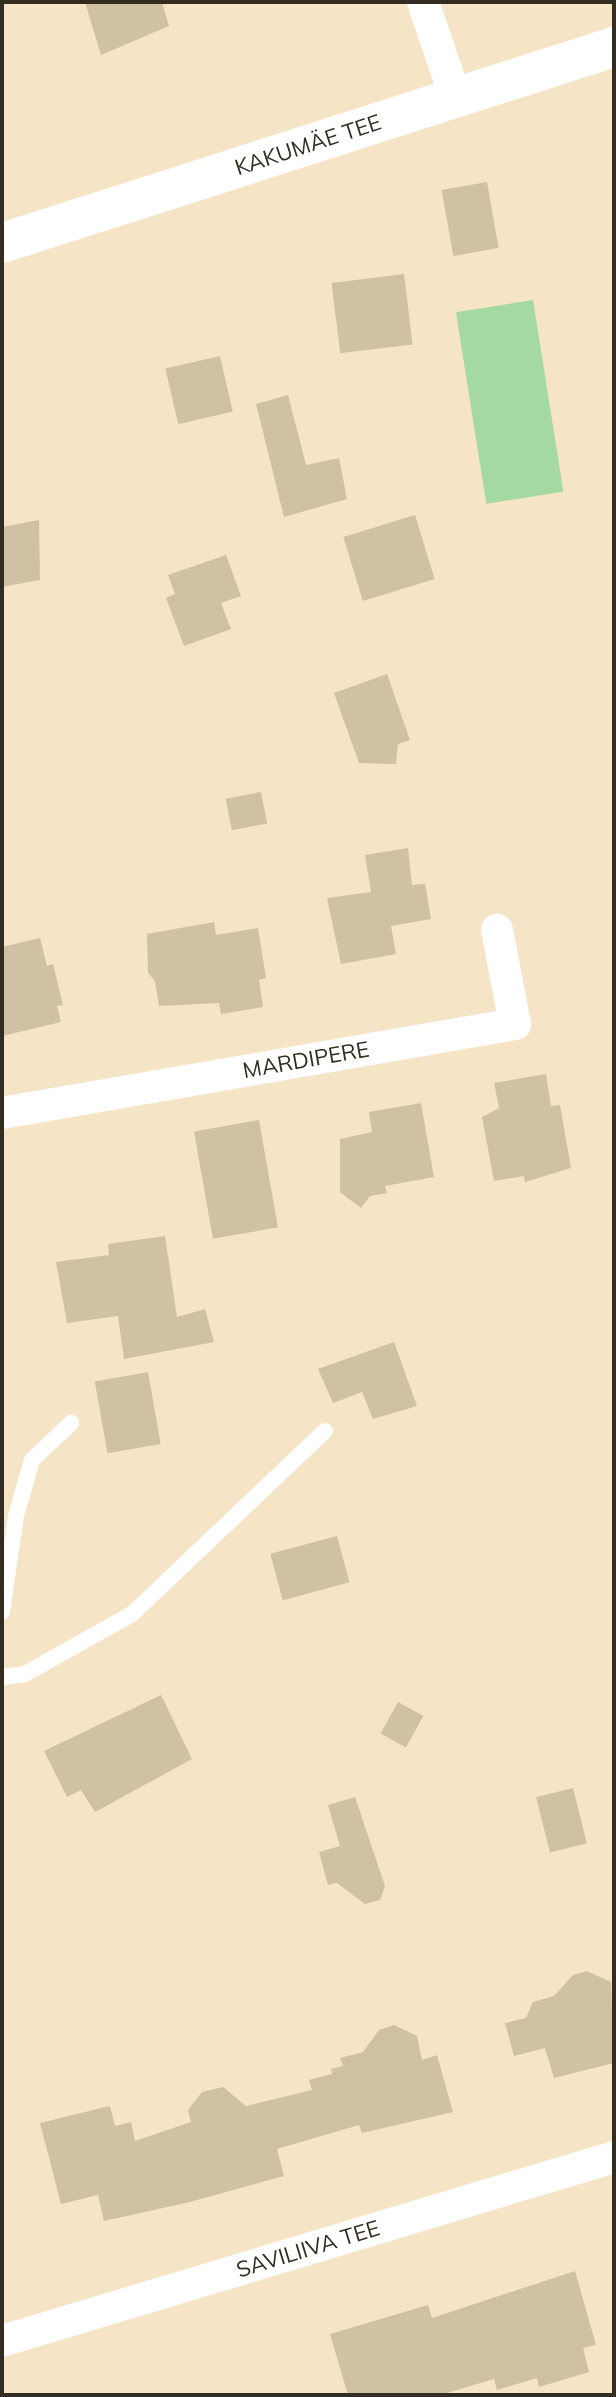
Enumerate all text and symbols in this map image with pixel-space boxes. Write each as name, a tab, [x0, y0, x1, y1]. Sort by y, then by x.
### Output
street label: KAKUMÄE TEE	[232, 109, 384, 181]
street label: MARDIPERE	[241, 1036, 371, 1084]
street label: SAVILIIVA TEE	[233, 2215, 383, 2283]

